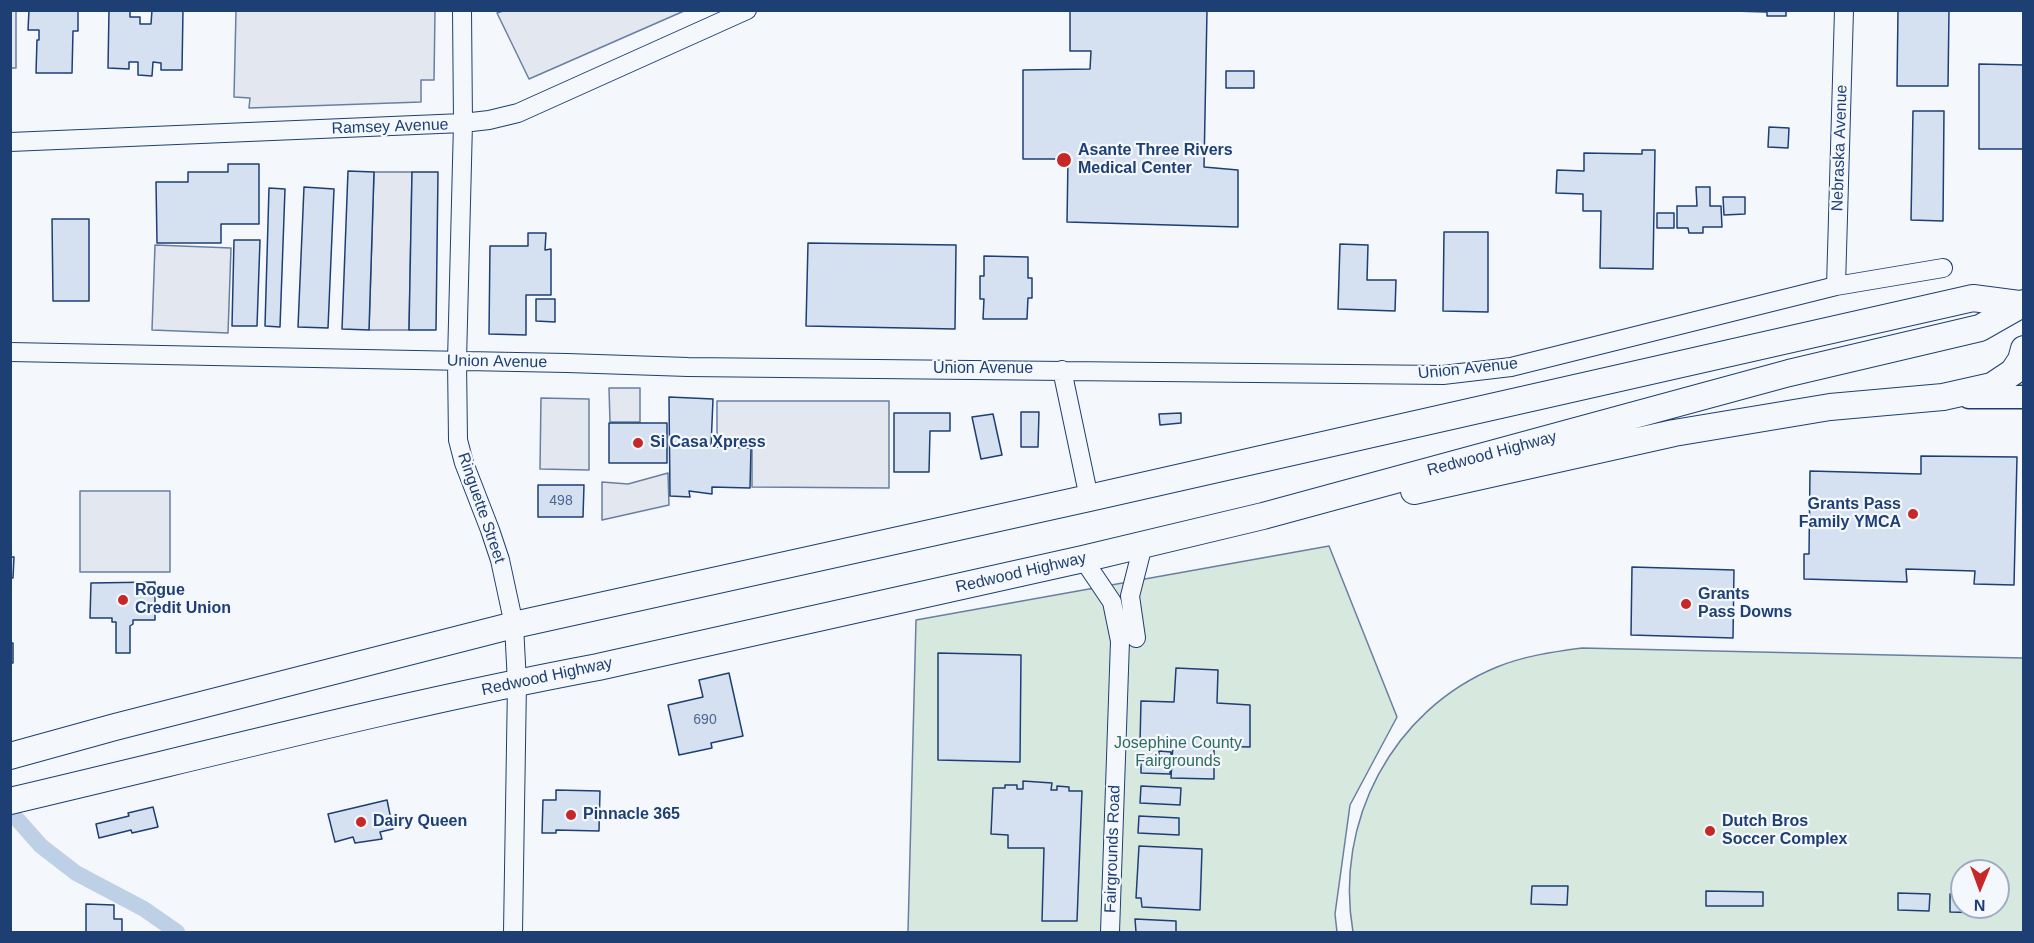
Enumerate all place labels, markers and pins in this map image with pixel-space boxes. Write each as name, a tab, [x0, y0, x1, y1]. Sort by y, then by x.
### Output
place label: Asante Three Rivers Medical Center	[1078, 141, 1233, 179]
marker: Asante Three Rivers Medical Center	[1055, 151, 1073, 169]
place label: Si Casa Xpress	[650, 433, 766, 453]
marker: Si Casa Xpress	[631, 436, 645, 450]
place label: Grants Pass Family YMCA	[1799, 495, 1901, 533]
marker: Grants Pass Family YMCA	[1906, 507, 1920, 521]
place label: Rogue Credit Union	[135, 581, 231, 619]
place label: Grants Pass Downs	[1698, 585, 1792, 623]
marker: Rogue Credit Union	[116, 593, 130, 607]
marker: Grants Pass Downs	[1679, 597, 1693, 611]
place label: Pinnacle 365	[583, 805, 680, 825]
marker: Pinnacle 365	[564, 808, 578, 822]
place label: Dairy Queen	[373, 812, 467, 832]
place label: Dutch Bros Soccer Complex	[1722, 812, 1847, 850]
marker: Dairy Queen	[354, 815, 368, 829]
marker: Dutch Bros Soccer Complex	[1703, 824, 1717, 838]

